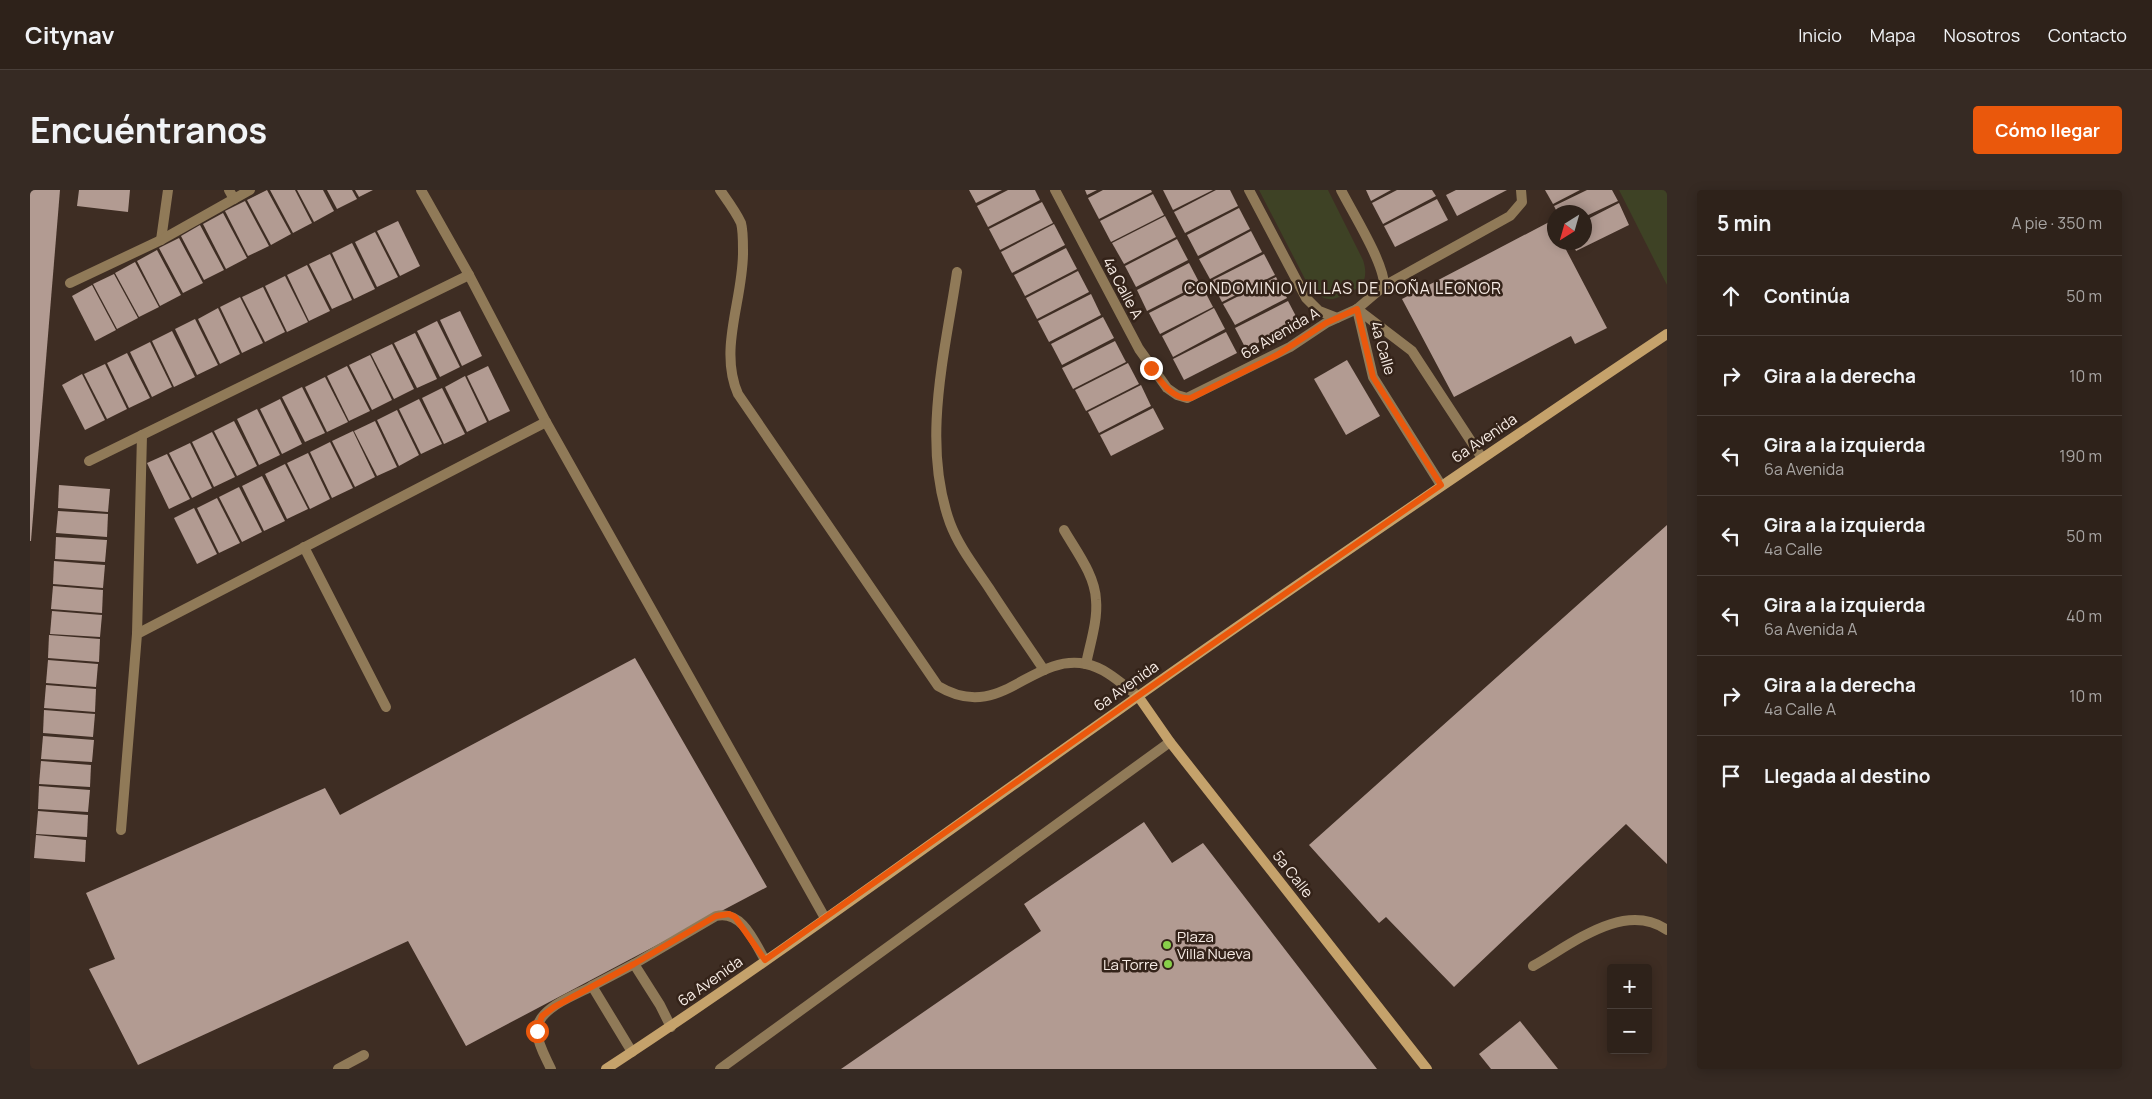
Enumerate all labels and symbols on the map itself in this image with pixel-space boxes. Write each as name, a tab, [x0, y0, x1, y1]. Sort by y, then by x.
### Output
north arrow	[1547, 205, 1592, 250]
street label: 4a Calle A	[1098, 253, 1148, 323]
district label: CONDOMINIO VILLAS DE DOÑA LEONOR	[1184, 277, 1502, 299]
street label: 6a Avenida A	[1237, 302, 1324, 364]
street label: 4a Calle	[1365, 319, 1401, 378]
route end	[1140, 357, 1163, 380]
street label: 6a Avenida	[1447, 408, 1521, 468]
street label: 6a Avenida	[1089, 656, 1163, 716]
street label: 5a Calle	[1268, 846, 1318, 902]
place label: Plaza Villa Nueva	[1177, 926, 1251, 964]
marker: Plaza Villa Nueva	[1161, 939, 1173, 951]
street label: 6a Avenida	[673, 951, 747, 1011]
place label: La Torre	[1103, 954, 1158, 975]
marker: La Torre	[1162, 958, 1174, 970]
route start	[526, 1020, 549, 1043]

